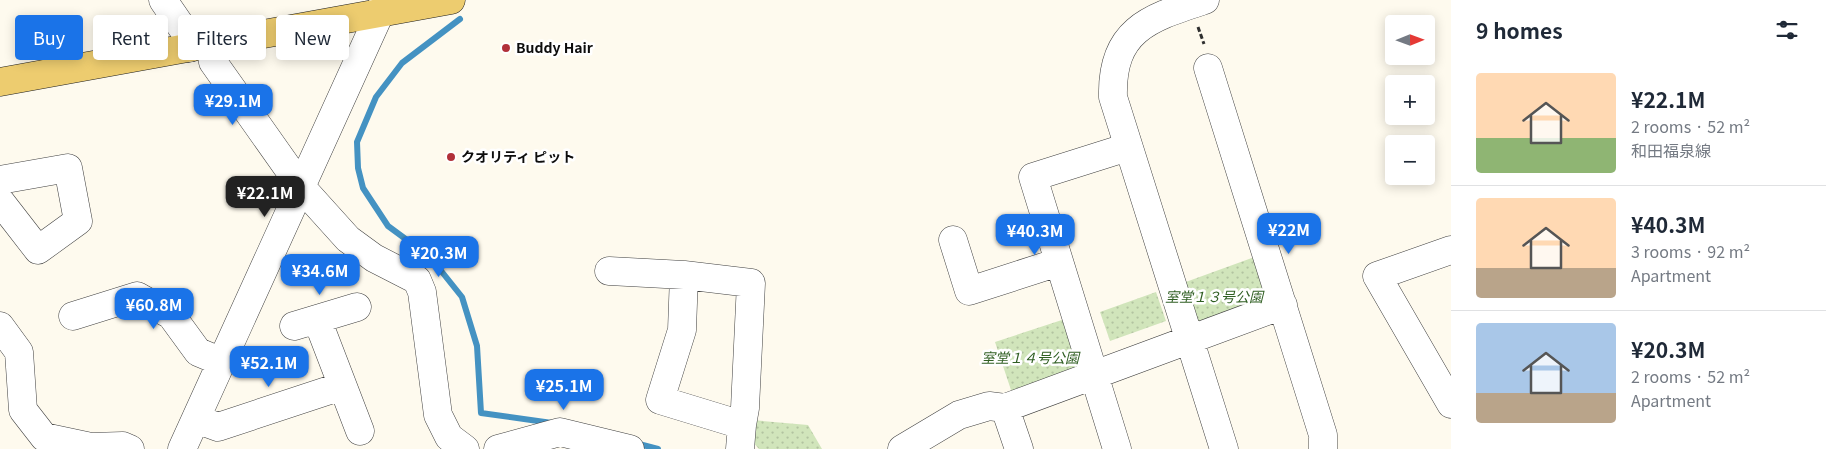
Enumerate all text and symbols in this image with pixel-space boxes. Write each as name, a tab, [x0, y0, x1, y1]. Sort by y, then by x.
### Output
chip: Buy	[15, 15, 83, 60]
chip: Rent	[93, 15, 168, 60]
chip: Filters	[178, 15, 266, 60]
chip: New	[276, 15, 349, 60]
north arrow	[1385, 15, 1435, 65]
map controls	[1385, 15, 1435, 185]
text: 9 homes	[1476, 15, 1563, 45]
icon: filters	[1773, 16, 1801, 44]
place label: Buddy Hair	[516, 37, 594, 57]
marker: Buddy Hair	[500, 42, 512, 54]
button: +	[1385, 75, 1435, 125]
pin: ¥29.1M	[192, 84, 274, 126]
text: ¥22.1M	[1631, 84, 1705, 114]
text: ¥29.1M	[205, 88, 261, 112]
icon: home	[1516, 93, 1576, 153]
text: 2 rooms · 52 m²	[1631, 114, 1750, 138]
button: −	[1385, 135, 1435, 185]
text: 和田福泉線	[1631, 138, 1711, 162]
place label: クオリティ ピット	[461, 146, 575, 166]
marker: クオリティ ピット	[445, 151, 457, 163]
pin: ¥22.1M	[224, 176, 306, 218]
text: ¥22.1M	[237, 180, 293, 204]
text: ¥40.3M	[1631, 209, 1705, 239]
pin: ¥22M	[1259, 212, 1319, 255]
pin: ¥40.3M	[994, 214, 1076, 256]
text: ¥22M	[1268, 217, 1310, 241]
text: ¥40.3M	[1007, 218, 1063, 242]
icon: home	[1516, 218, 1576, 278]
pin: ¥20.3M	[398, 236, 480, 278]
text: 3 rooms · 92 m²	[1631, 239, 1750, 263]
text: ¥20.3M	[411, 240, 467, 264]
pin: ¥34.6M	[279, 254, 361, 296]
text: ¥34.6M	[292, 258, 348, 282]
text: Apartment	[1631, 263, 1711, 287]
park label: 室堂１３号公園	[1165, 286, 1265, 306]
pin: ¥60.8M	[113, 288, 195, 330]
text: ¥60.8M	[126, 292, 182, 316]
text: ¥20.3M	[1631, 334, 1705, 364]
icon: home	[1516, 343, 1576, 403]
pin: ¥52.1M	[228, 346, 310, 388]
park label: 室堂１４号公園	[981, 347, 1081, 367]
text: ¥52.1M	[241, 350, 297, 374]
text: 2 rooms · 52 m²	[1631, 364, 1750, 388]
pin: ¥25.1M	[523, 368, 605, 411]
text: ¥25.1M	[536, 373, 592, 397]
text: Apartment	[1631, 388, 1711, 412]

